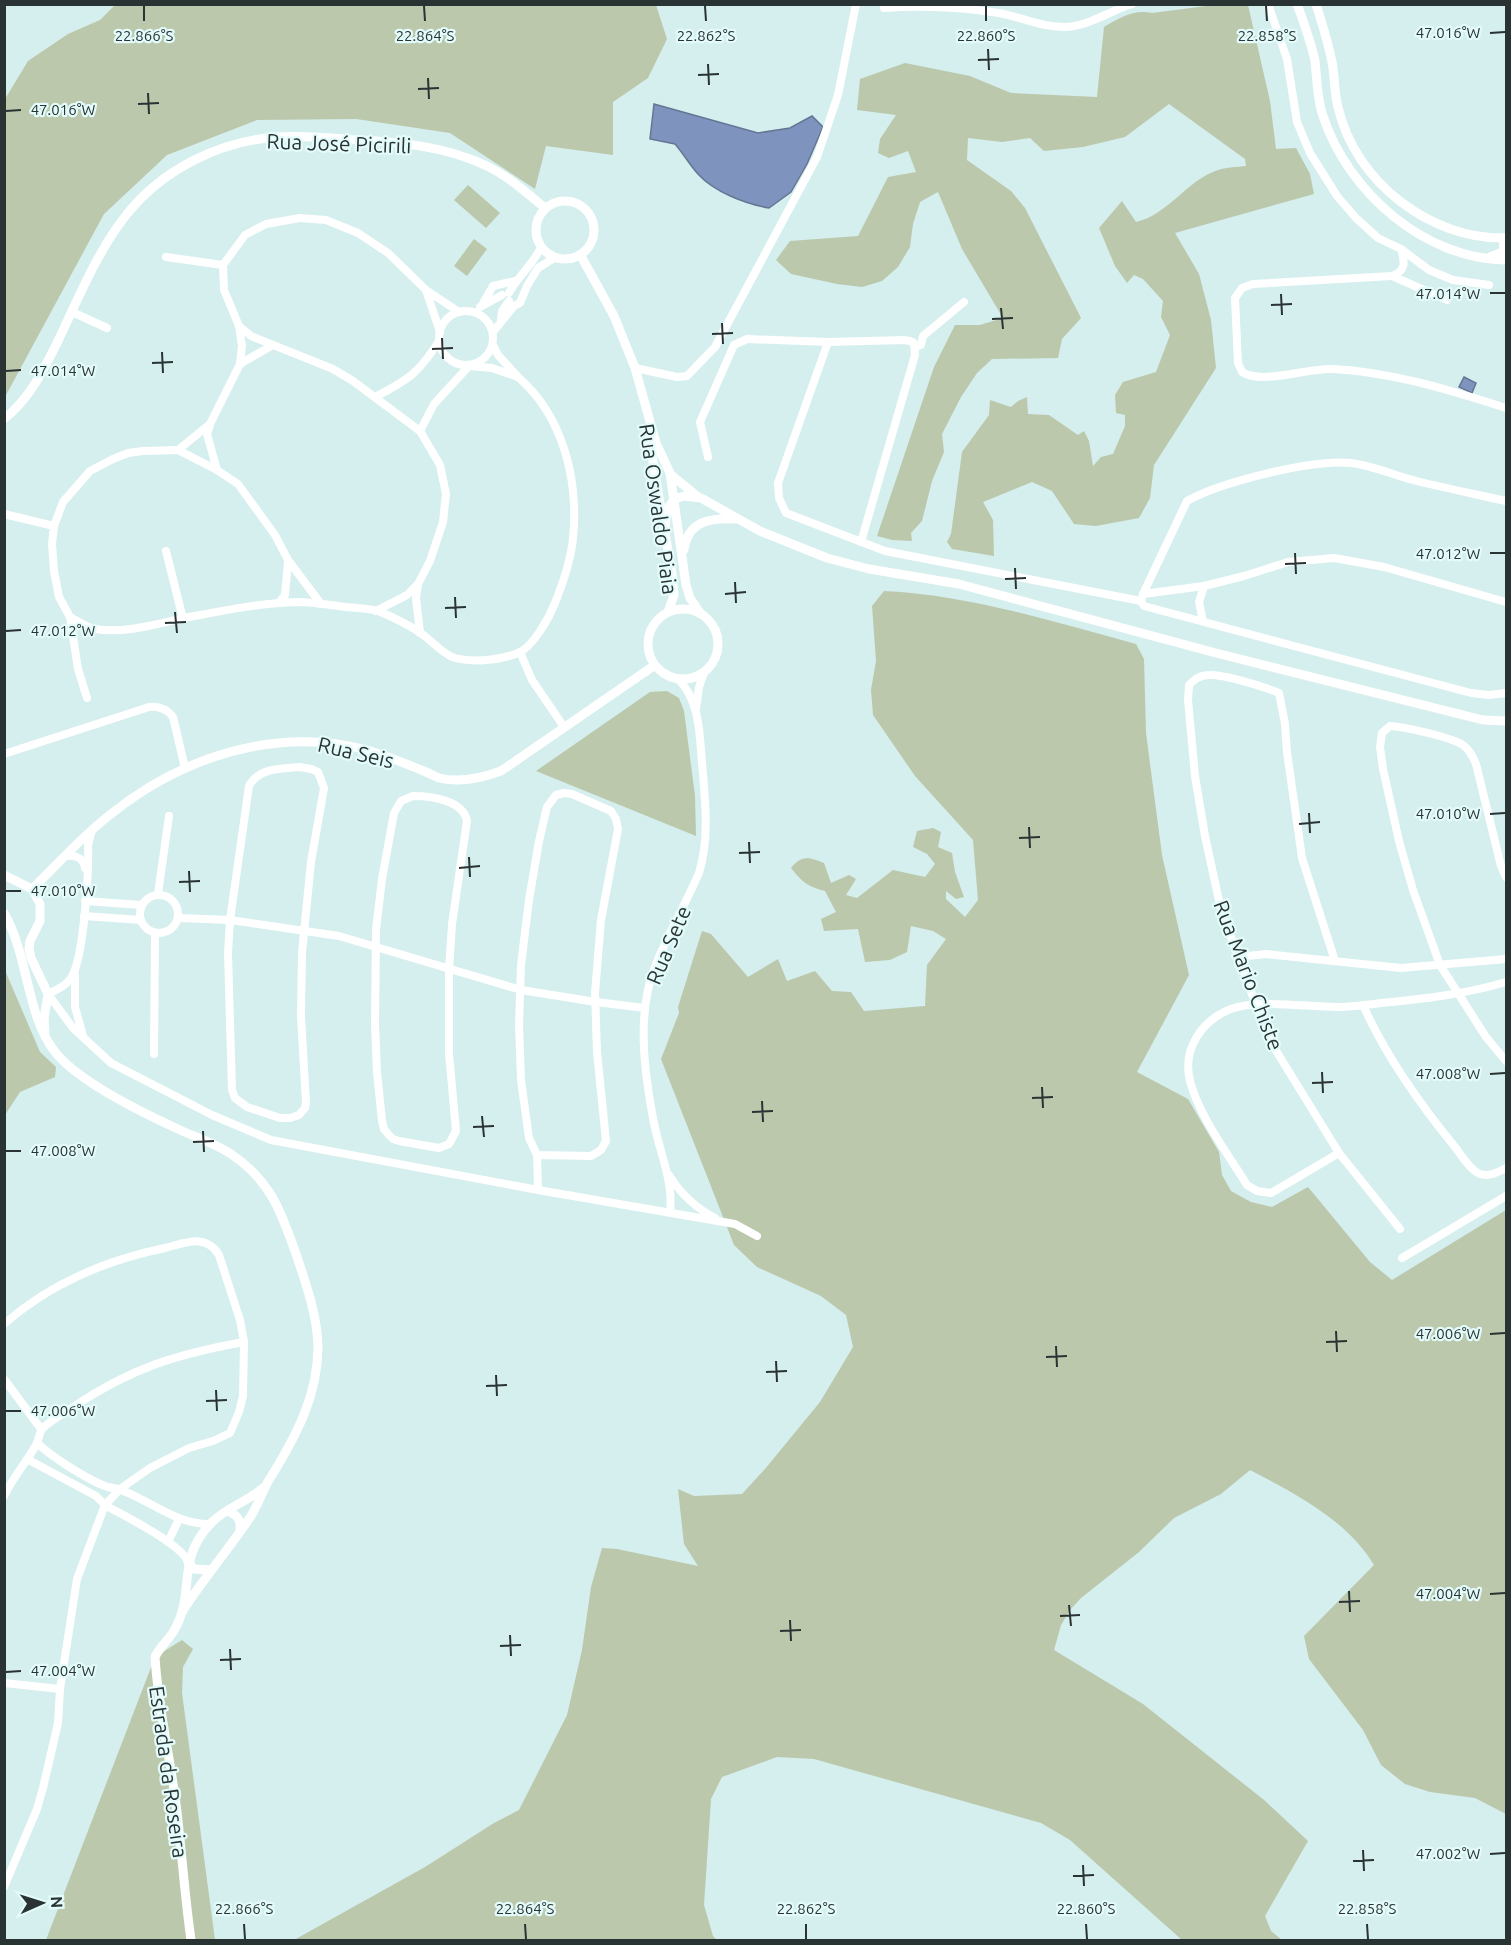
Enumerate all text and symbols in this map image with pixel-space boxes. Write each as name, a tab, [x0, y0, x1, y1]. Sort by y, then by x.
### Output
text: 47.016°W	[1416, 24, 1480, 41]
text: 22.866°S	[115, 27, 173, 44]
text: 22.864°S	[396, 27, 454, 44]
text: 22.862°S	[677, 27, 735, 44]
text: 22.860°S	[957, 27, 1015, 44]
text: 22.858°S	[1238, 27, 1296, 44]
text: 47.016°W	[31, 101, 95, 118]
street label: Rua José Picirili	[266, 128, 412, 158]
text: 47.014°W	[1416, 285, 1480, 302]
text: 47.014°W	[31, 362, 95, 379]
street label: Rua Oswaldo Piaia	[635, 422, 683, 596]
text: 47.012°W	[1416, 545, 1480, 562]
text: 47.012°W	[31, 622, 95, 639]
street label: Rua Seis	[316, 732, 396, 772]
text: 47.010°W	[1416, 805, 1480, 822]
text: 47.010°W	[31, 882, 95, 899]
street label: Rua Mario Chiste	[1209, 897, 1289, 1053]
street label: Rua Sete	[641, 902, 695, 988]
text: 47.008°W	[1416, 1065, 1480, 1082]
text: 47.008°W	[31, 1142, 95, 1159]
text: 47.006°W	[1416, 1325, 1480, 1342]
text: 47.006°W	[31, 1402, 95, 1419]
text: 47.004°W	[1416, 1585, 1480, 1602]
text: 47.004°W	[31, 1662, 95, 1679]
street label: Estrada da Roseira	[145, 1684, 193, 1860]
text: 47.002°W	[1416, 1845, 1480, 1862]
north arrow	[12, 1873, 72, 1933]
text: N	[48, 1896, 66, 1909]
text: 22.866°S	[215, 1900, 273, 1917]
text: 22.864°S	[496, 1900, 554, 1917]
text: 22.862°S	[777, 1900, 835, 1917]
text: 22.860°S	[1057, 1900, 1115, 1917]
text: 22.858°S	[1338, 1900, 1396, 1917]

